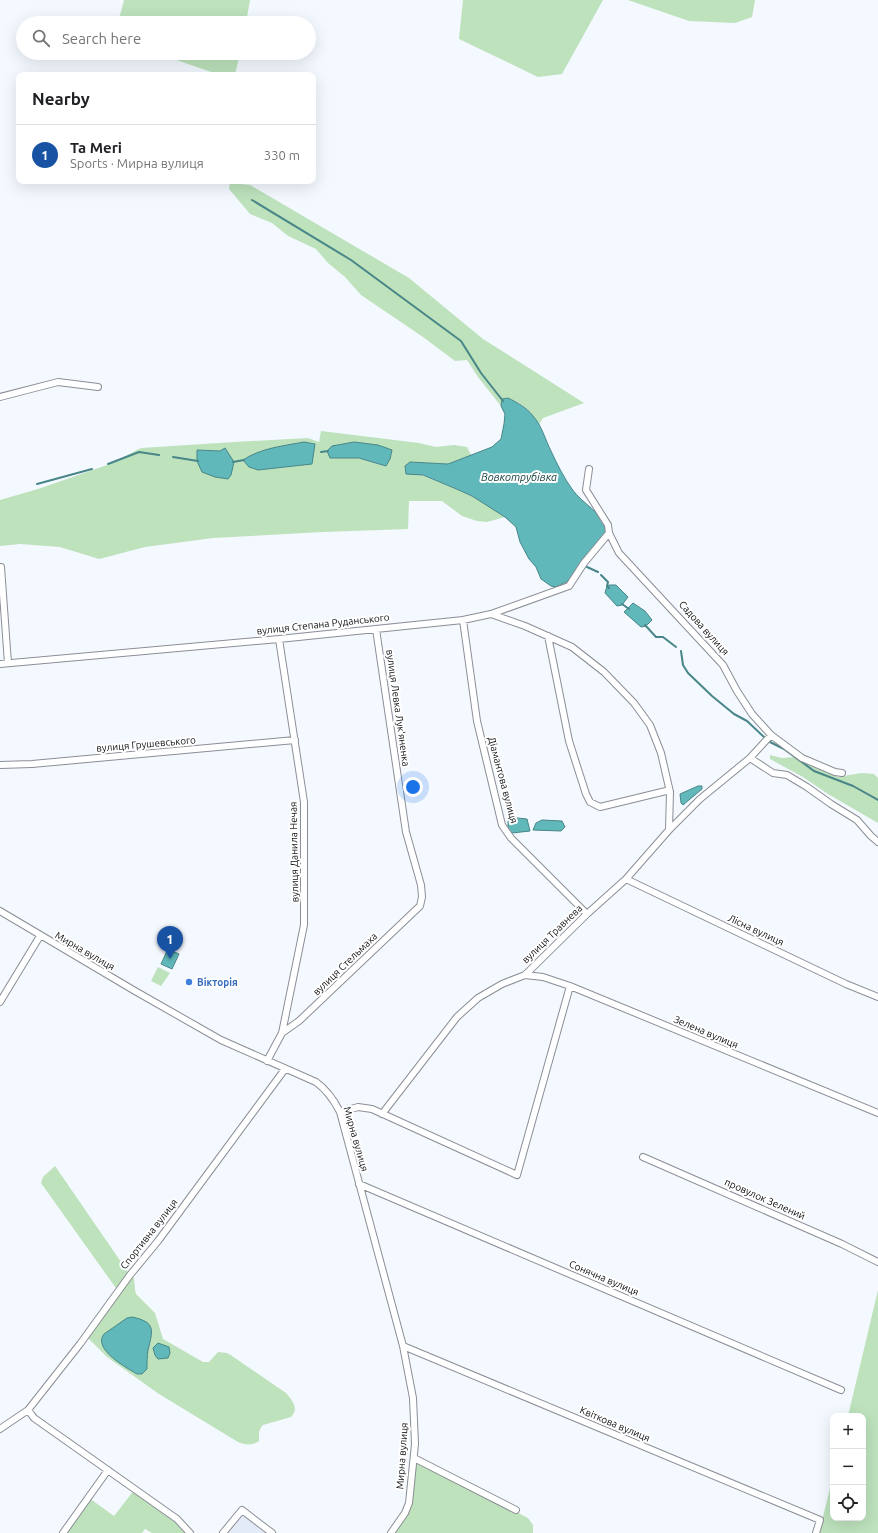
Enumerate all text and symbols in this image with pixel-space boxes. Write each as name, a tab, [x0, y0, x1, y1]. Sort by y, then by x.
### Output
search box	[16, 16, 316, 60]
icon: search	[30, 27, 52, 49]
text: Search here	[62, 30, 141, 47]
text: Nearby	[32, 89, 90, 108]
text: Ta Meri	[70, 139, 122, 156]
text: 1	[41, 148, 49, 162]
text: 330 m	[264, 148, 300, 162]
text: Sports · Мирна вулиця	[70, 156, 204, 170]
water label: Вовкотрубівка	[481, 471, 557, 483]
street label: Садова вулиця	[677, 599, 731, 657]
street label: вулиця Степана Руданського	[256, 612, 390, 636]
street label: вулиця Левка Лук'яненка	[384, 649, 412, 767]
street label: вулиця Грушевського	[96, 734, 196, 754]
street label: Діамантова вулиця	[486, 736, 520, 824]
your location	[403, 777, 423, 797]
street label: вулиця Данила Нечая	[288, 801, 300, 903]
street label: вулиця Травнева	[520, 903, 584, 965]
street label: Лісна вулиця	[726, 912, 786, 948]
pin: 1	[157, 926, 183, 959]
street label: Мирна вулиця	[53, 930, 117, 972]
street label: вулиця Стельмаха	[311, 931, 379, 997]
marker: Вікторія	[184, 977, 194, 987]
place label: Вікторія	[197, 977, 238, 988]
street label: Зелена вулиця	[672, 1013, 740, 1051]
street label: Мирна вулиця	[341, 1105, 371, 1173]
street label: провулок Зелений	[723, 1176, 807, 1222]
street label: Спортивна вулиця	[118, 1197, 180, 1271]
street label: Сонячна вулиця	[567, 1258, 641, 1298]
street label: Квіткова вулиця	[578, 1404, 652, 1444]
map controls	[830, 1413, 866, 1521]
button: +	[830, 1413, 866, 1449]
street label: Мирна вулиця	[394, 1422, 410, 1490]
button: −	[830, 1449, 866, 1485]
button: locate	[830, 1485, 866, 1521]

